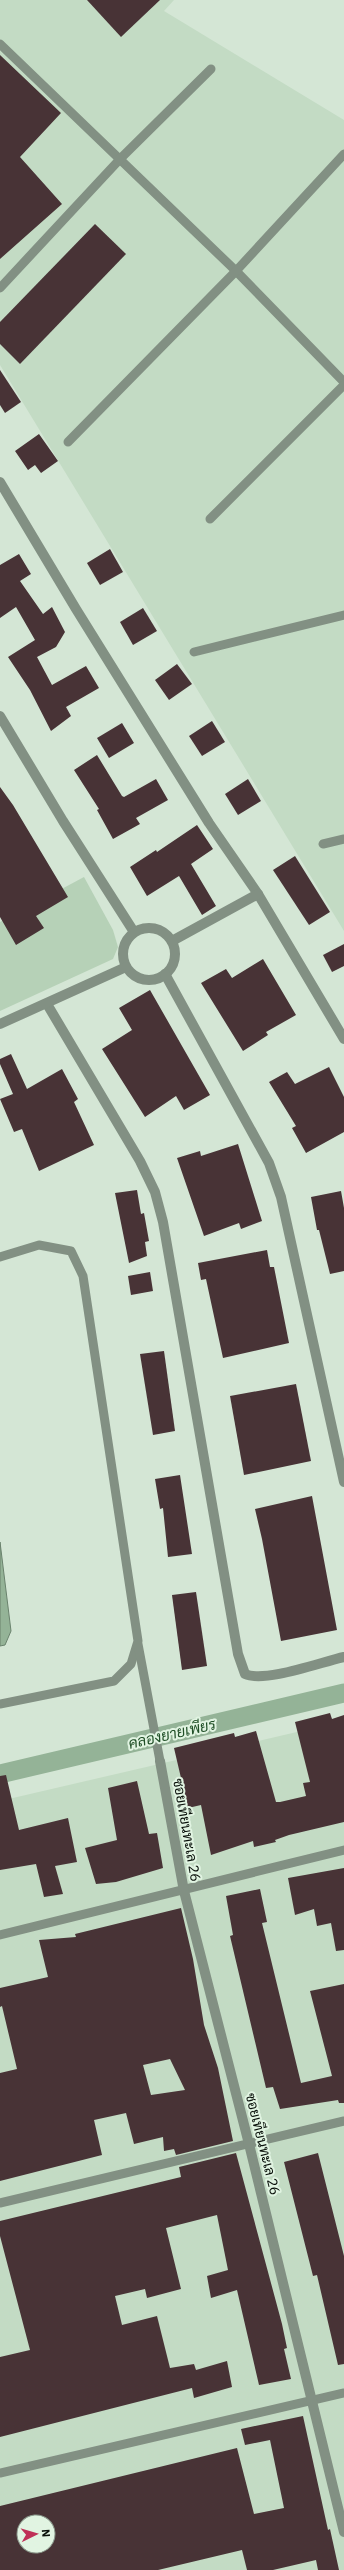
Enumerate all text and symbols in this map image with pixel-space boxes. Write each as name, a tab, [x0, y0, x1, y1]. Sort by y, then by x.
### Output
water label: คลองยายเพียร	[126, 1714, 218, 1753]
street label: ซอยเทียนทะเล 26	[169, 1777, 205, 1883]
street label: ซอยเทียนทะเล 26	[242, 2091, 284, 2197]
north arrow	[16, 2514, 56, 2554]
text: N	[39, 2529, 53, 2538]

